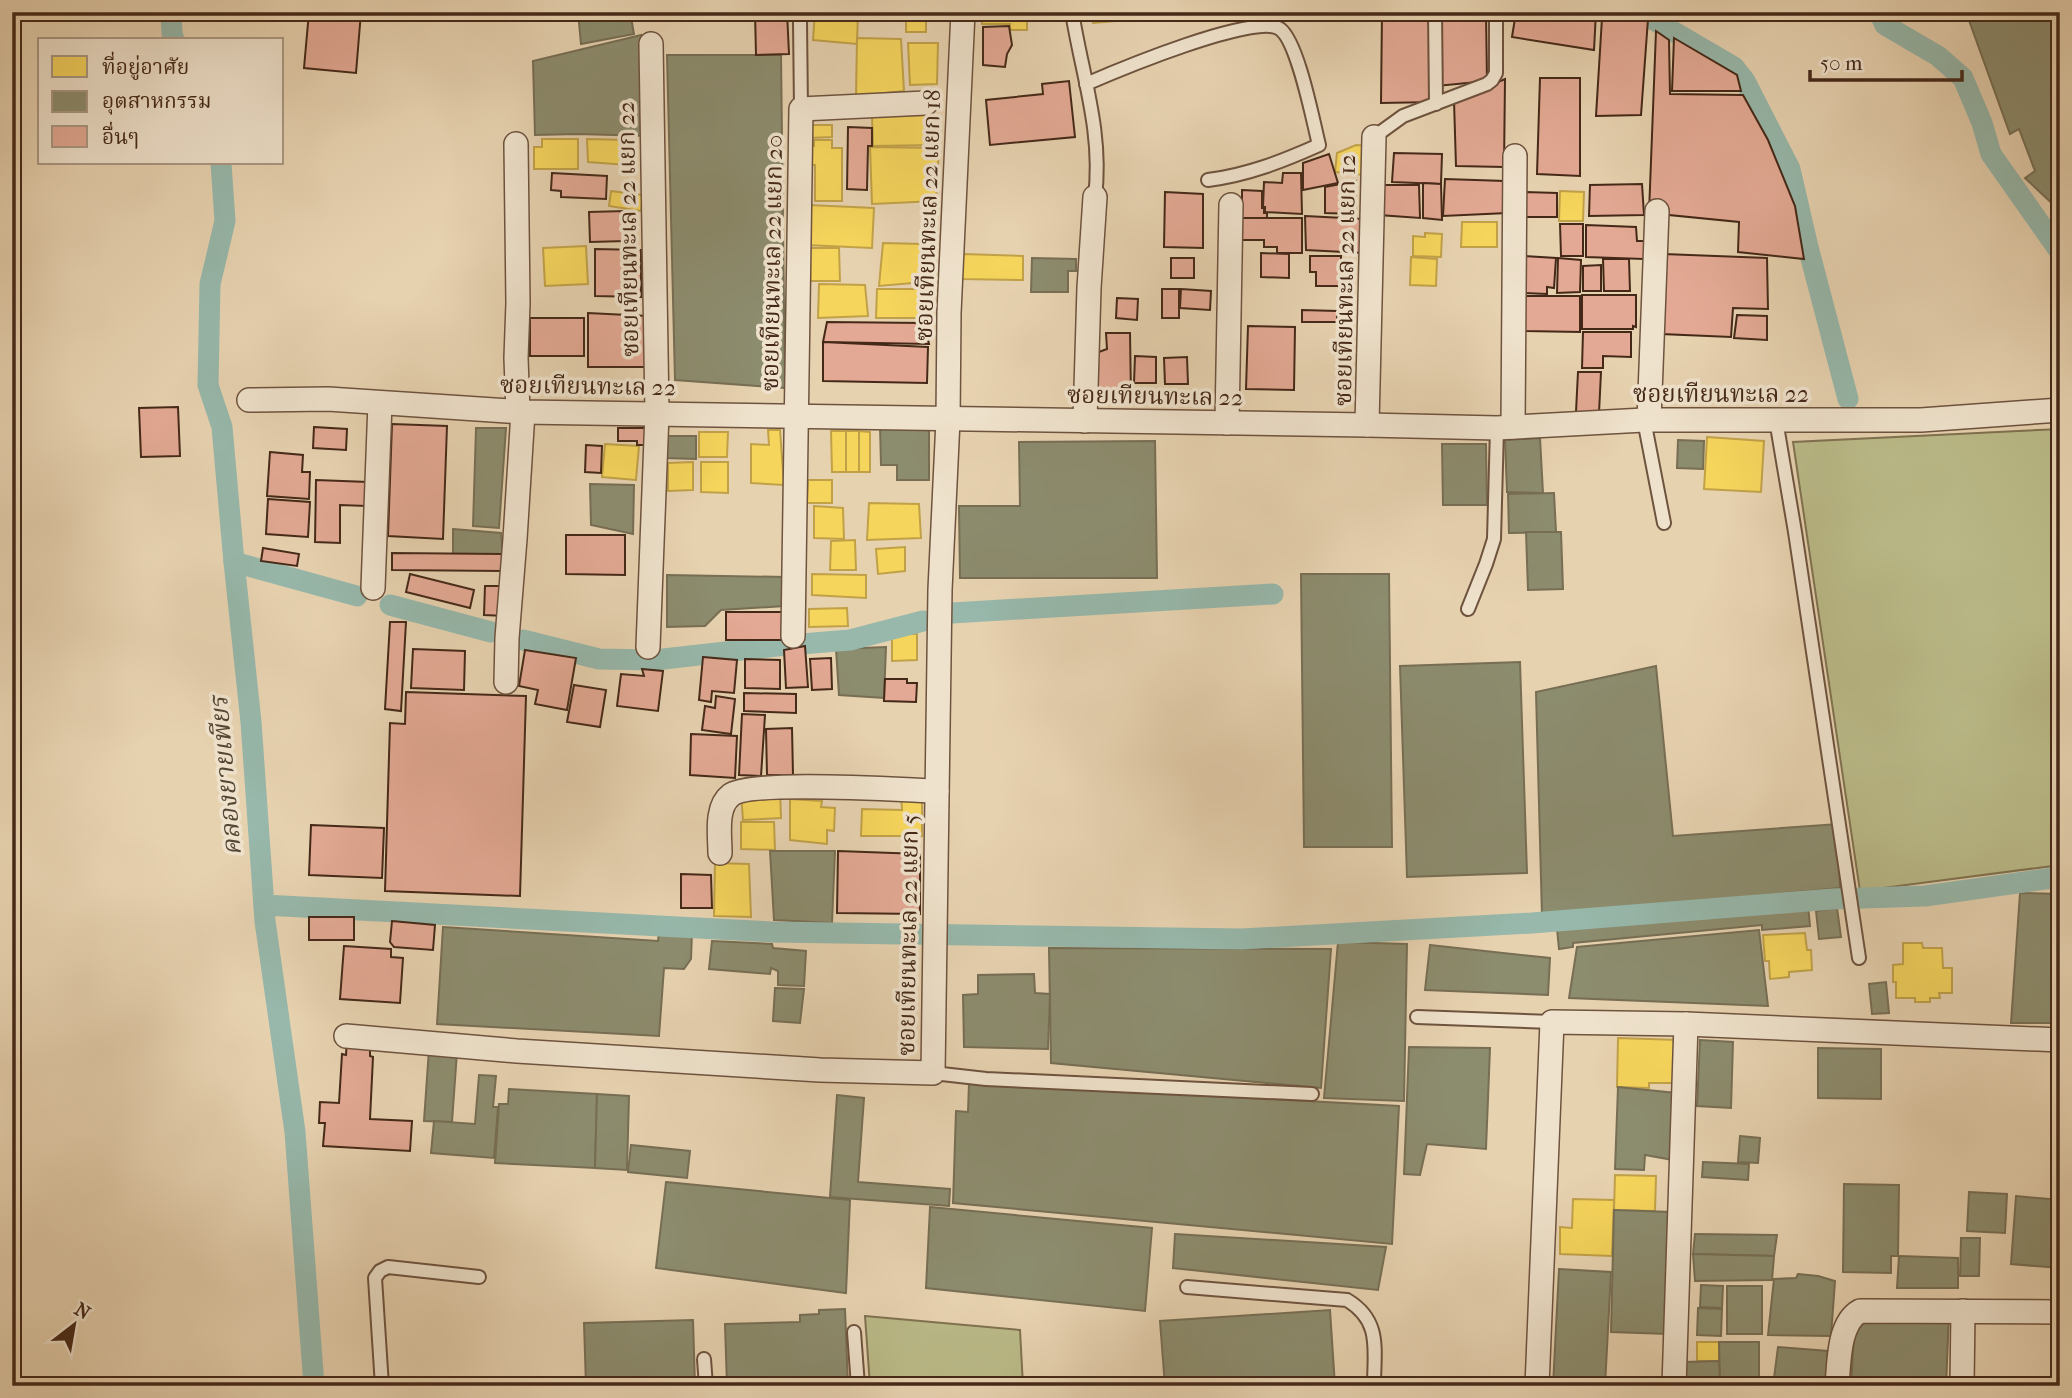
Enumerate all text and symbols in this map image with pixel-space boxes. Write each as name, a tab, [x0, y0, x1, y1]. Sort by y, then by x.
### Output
legend	[38, 38, 284, 164]
scale bar	[1810, 38, 1962, 82]
text: ที่อยู่อาศัย	[102, 51, 189, 80]
text: 50 m	[1820, 51, 1863, 75]
text: อุตสาหกรรม	[102, 89, 211, 115]
street label: ซอยเทียนทะเล 22 แยก 18	[910, 89, 946, 341]
street label: ซอยเทียนทะเล 22 แยก 22	[612, 101, 644, 357]
text: อื่นๆ	[102, 121, 139, 149]
street label: ซอยเทียนทะเล 22 แยก 20	[756, 134, 788, 392]
street label: ซอยเทียนทะเล 22 แยก 12	[1329, 154, 1361, 406]
street label: ซอยเทียนทะเล 22	[500, 370, 676, 402]
street label: ซอยเทียนทะเล 22	[1067, 380, 1243, 412]
street label: ซอยเทียนทะเล 22	[1633, 380, 1809, 408]
water label: คลองยายเพียร	[203, 692, 248, 857]
street label: ซอยเทียนทะเล 22 แยก 5	[892, 814, 924, 1056]
north arrow	[38, 1290, 108, 1360]
text: N	[70, 1298, 95, 1325]

